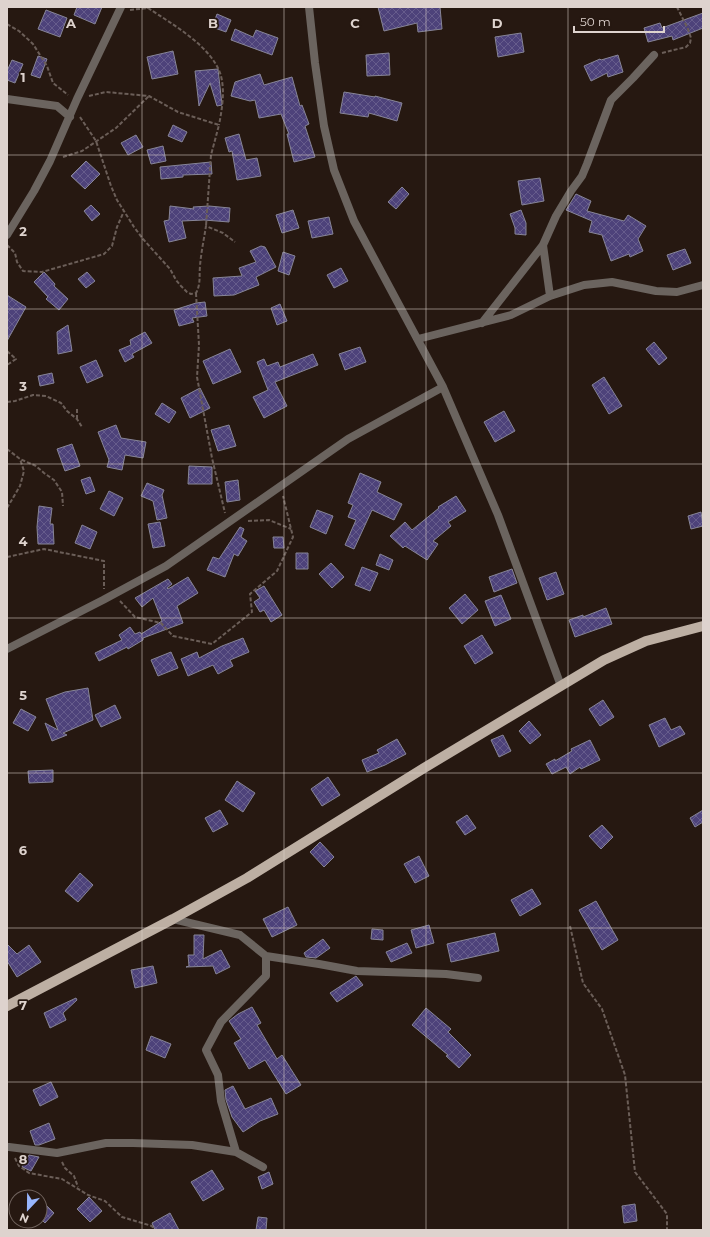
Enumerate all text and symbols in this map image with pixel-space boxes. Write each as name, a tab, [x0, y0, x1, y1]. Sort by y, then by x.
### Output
scale bar	[574, 8, 664, 34]
text: 50 m	[580, 14, 611, 29]
text: A	[65, 15, 77, 31]
text: B	[208, 15, 218, 31]
text: C	[350, 15, 360, 31]
text: D	[492, 15, 503, 31]
text: 1	[20, 69, 26, 85]
text: 2	[19, 223, 27, 239]
text: 3	[18, 378, 27, 394]
text: 4	[19, 533, 28, 549]
text: 5	[19, 687, 27, 703]
text: 6	[19, 842, 28, 858]
text: 7	[19, 997, 27, 1013]
text: 8	[19, 1151, 28, 1167]
north arrow	[8, 1189, 48, 1229]
text: N	[18, 1210, 31, 1226]

